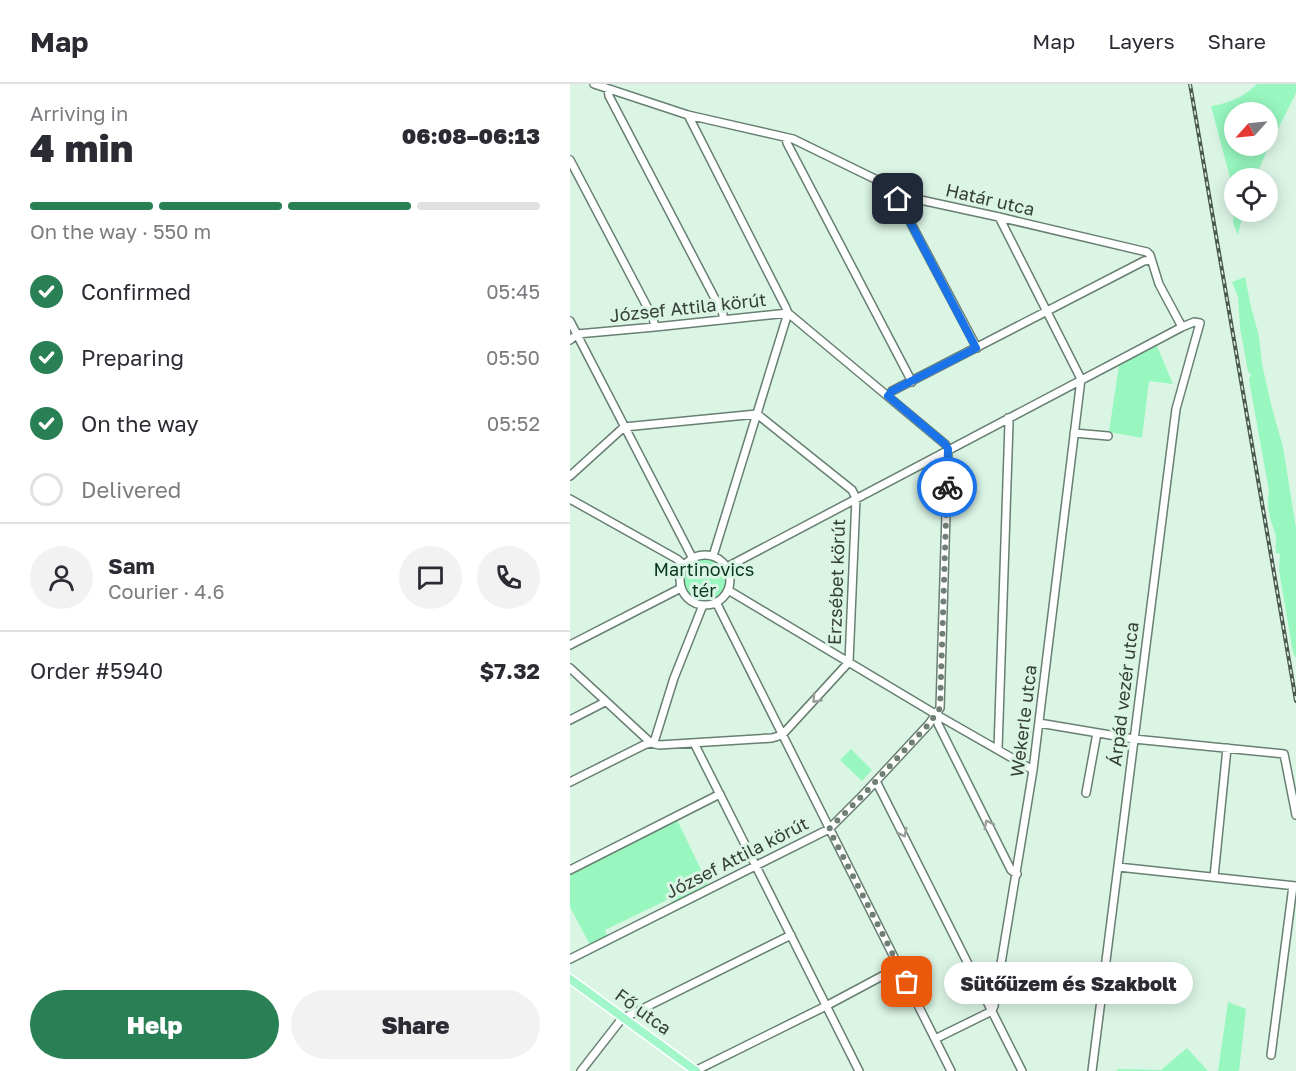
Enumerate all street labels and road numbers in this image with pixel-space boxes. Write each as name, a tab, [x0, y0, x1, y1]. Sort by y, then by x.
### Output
street label: Határ utca	[944, 178, 1037, 220]
street label: József Attila körút	[608, 288, 767, 326]
street label: Erzsébet körút	[823, 518, 849, 645]
street label: Árpád vezér utca	[1103, 620, 1143, 767]
street label: Wekerle utca	[1005, 664, 1041, 778]
street label: József Attila körút	[661, 812, 812, 903]
street label: Fő utca	[611, 984, 676, 1039]

